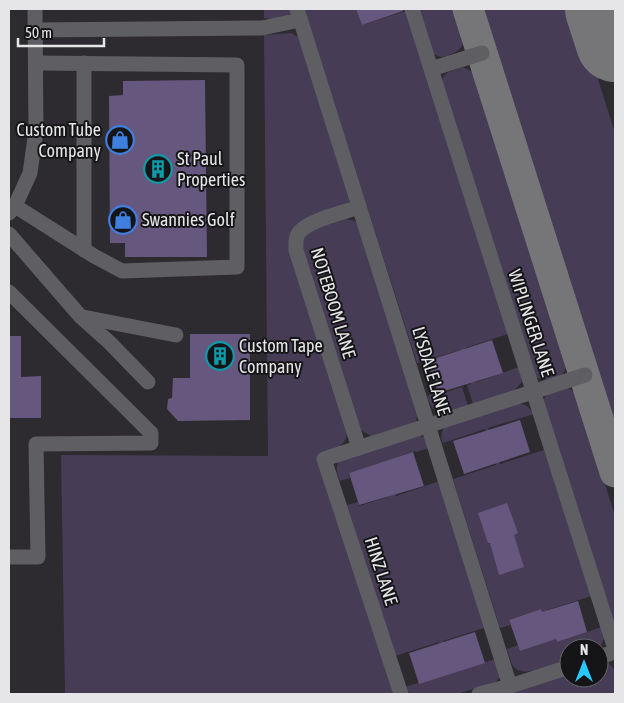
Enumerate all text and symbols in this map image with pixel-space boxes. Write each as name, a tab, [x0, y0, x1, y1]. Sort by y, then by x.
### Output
scale bar	[18, 15, 104, 47]
text: 50 m	[25, 24, 52, 41]
place label: Custom Tube Company	[17, 119, 101, 161]
shop icon: Custom Tube Company	[105, 125, 135, 155]
place label: St Paul Properties	[177, 148, 245, 190]
building icon: St Paul Properties	[143, 154, 173, 184]
shop icon: Swannies Golf	[108, 205, 138, 235]
place label: Swannies Golf	[142, 209, 235, 230]
street label: NOTEBOOM LANE	[307, 245, 360, 361]
street label: WIPLINGER LANE	[504, 267, 559, 379]
street label: LYSDALE LANE	[408, 324, 455, 418]
place label: Custom Tape Company	[239, 335, 323, 377]
building icon: Custom Tape Company	[205, 341, 235, 371]
street label: HINZ LANE	[361, 534, 402, 608]
north arrow	[559, 638, 609, 688]
text: N	[580, 642, 588, 658]

